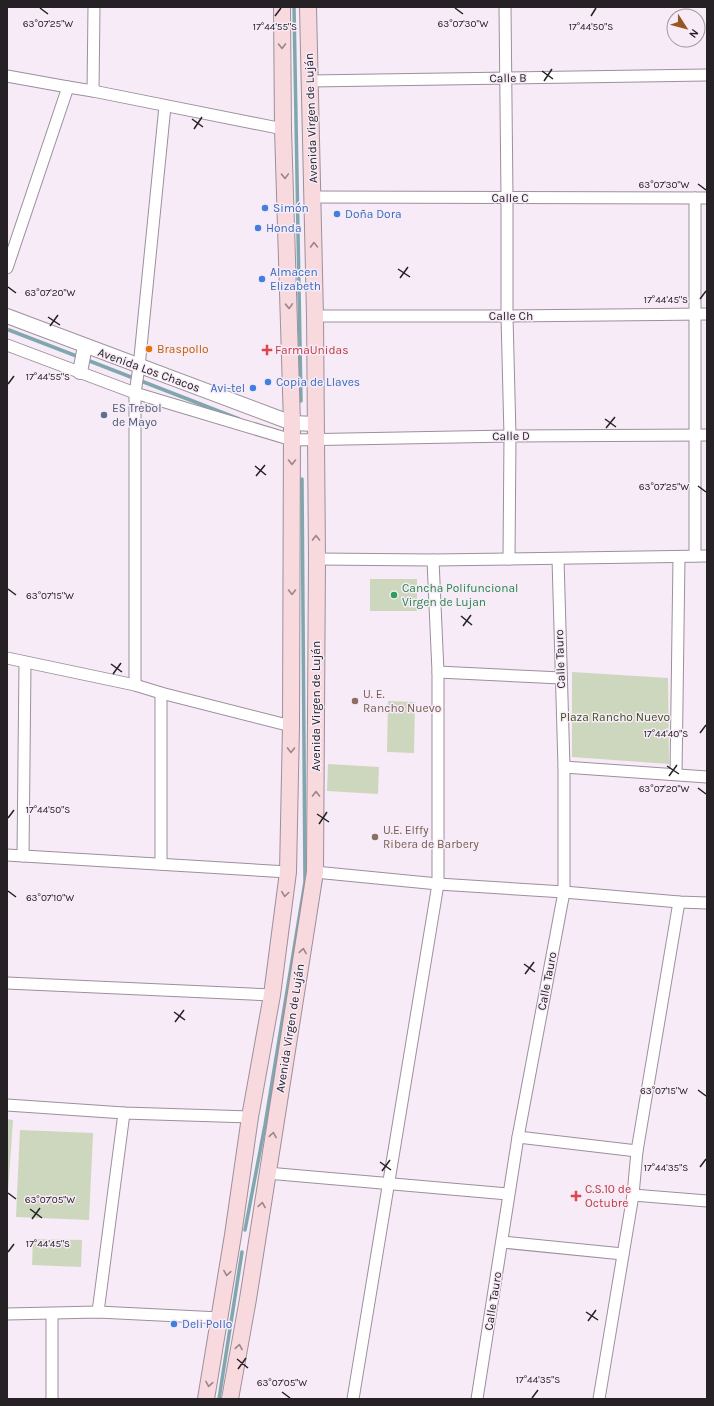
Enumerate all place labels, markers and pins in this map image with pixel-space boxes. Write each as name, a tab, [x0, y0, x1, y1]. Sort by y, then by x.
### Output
place label: Simón	[273, 201, 309, 215]
marker: Simón	[260, 203, 270, 213]
place label: Doña Dora	[345, 207, 402, 221]
marker: Doña Dora	[332, 209, 342, 219]
place label: Honda	[266, 221, 302, 235]
marker: Honda	[253, 223, 263, 233]
place label: Almacen Elizabeth	[270, 265, 321, 293]
marker: Almacen Elizabeth	[257, 274, 267, 284]
place label: Braspollo	[157, 342, 209, 356]
place label: FarmaUnidas	[275, 343, 348, 357]
marker: Braspollo	[144, 344, 154, 354]
marker: FarmaUnidas	[262, 345, 272, 355]
place label: Copia de Llaves	[276, 375, 360, 389]
marker: Copia de Llaves	[263, 377, 273, 387]
place label: Avi-tel	[211, 381, 245, 395]
marker: Avi-tel	[248, 383, 258, 393]
place label: ES Trebol de Mayo	[112, 401, 162, 429]
marker: ES Trebol de Mayo	[99, 410, 109, 420]
place label: Cancha Polifuncional Virgen de Lujan	[402, 581, 518, 609]
marker: Cancha Polifuncional Virgen de Lujan	[389, 590, 399, 600]
place label: U. E. Rancho Nuevo	[363, 687, 441, 715]
marker: U. E. Rancho Nuevo	[350, 696, 360, 706]
place label: U.E. Elffy Ribera de Barbery	[383, 823, 479, 851]
marker: U.E. Elffy Ribera de Barbery	[370, 832, 380, 842]
place label: C.S.10 de Octubre	[585, 1182, 631, 1210]
marker: C.S.10 de Octubre	[570, 1190, 582, 1202]
place label: Deli Pollo	[182, 1317, 232, 1331]
marker: Deli Pollo	[169, 1319, 179, 1329]

